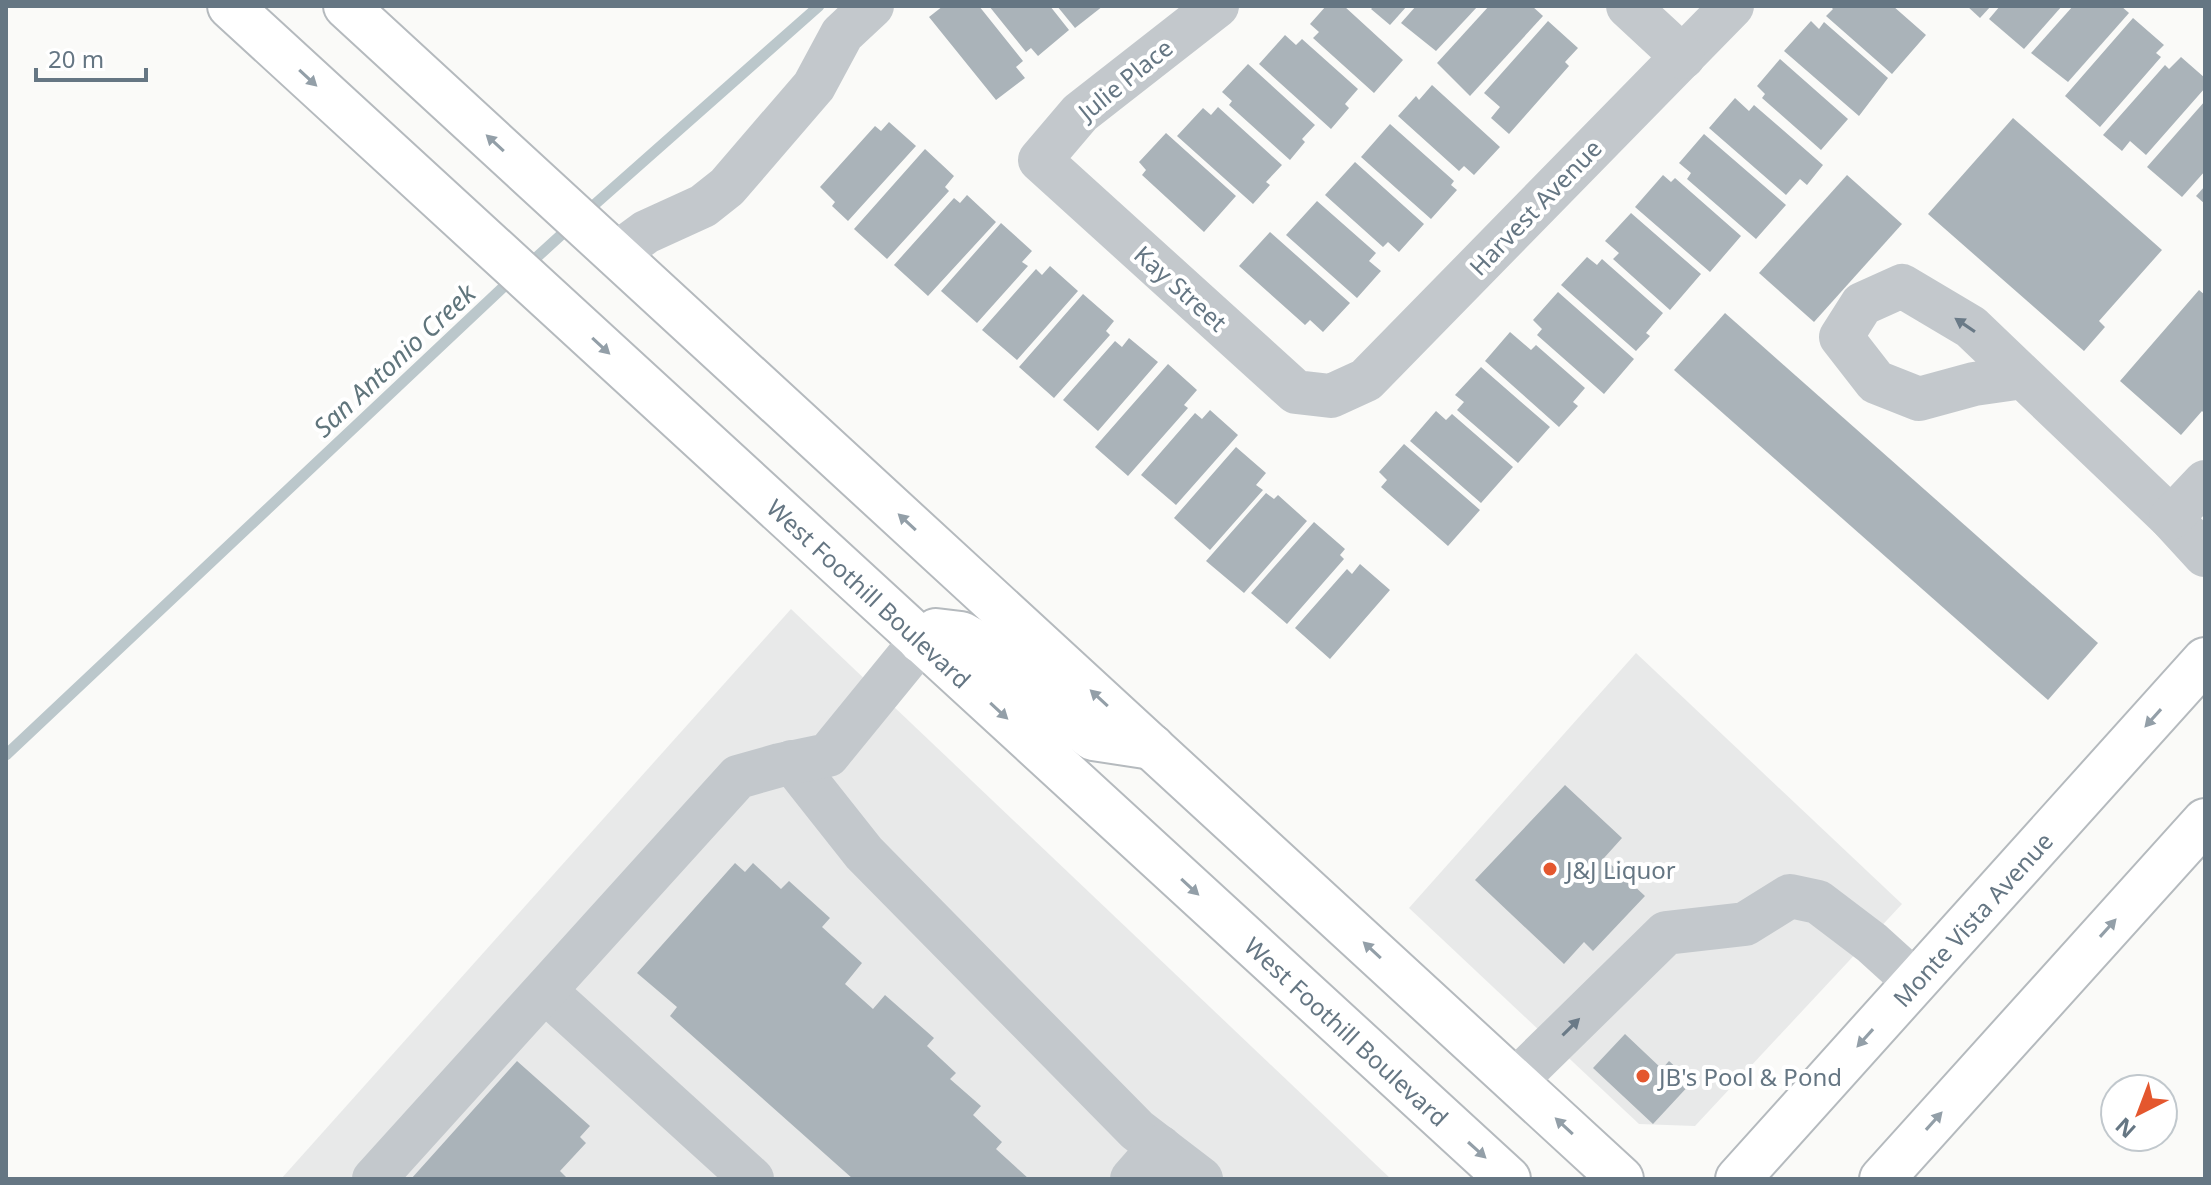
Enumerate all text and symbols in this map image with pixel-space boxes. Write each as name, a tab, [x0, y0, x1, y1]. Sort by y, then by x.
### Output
street label: Julie Place	[1069, 31, 1179, 129]
scale bar	[36, 32, 146, 82]
text: 20 m	[48, 42, 104, 75]
one-way arrow	[298, 68, 317, 86]
street label: Harvest Avenue	[1461, 132, 1609, 282]
one-way arrow	[486, 135, 505, 153]
street label: Kay Street	[1128, 238, 1235, 339]
water label: San Antonio Creek	[305, 275, 484, 445]
one-way arrow	[1955, 317, 1976, 332]
one-way arrow	[591, 337, 610, 355]
street label: West Foothill Boulevard	[760, 491, 979, 695]
one-way arrow	[898, 514, 917, 532]
one-way arrow	[1089, 690, 1108, 708]
one-way arrow	[989, 702, 1008, 720]
one-way arrow	[2144, 708, 2162, 727]
street label: Monte Vista Avenue	[1885, 824, 2059, 1013]
place label: J&J Liquor	[1564, 853, 1676, 886]
marker: J&J Liquor	[1541, 860, 1559, 878]
one-way arrow	[1181, 878, 1200, 896]
one-way arrow	[2099, 919, 2117, 938]
street label: West Foothill Boulevard	[1238, 929, 1456, 1133]
one-way arrow	[1363, 942, 1382, 960]
one-way arrow	[1561, 1018, 1580, 1036]
one-way arrow	[1856, 1028, 1874, 1047]
place label: JB's Pool & Pond	[1657, 1060, 1842, 1093]
marker: JB's Pool & Pond	[1634, 1067, 1652, 1085]
north arrow	[2099, 1073, 2179, 1153]
one-way arrow	[1925, 1111, 1943, 1131]
text: N	[2108, 1111, 2142, 1146]
one-way arrow	[1554, 1118, 1573, 1136]
one-way arrow	[1466, 1141, 1486, 1158]

